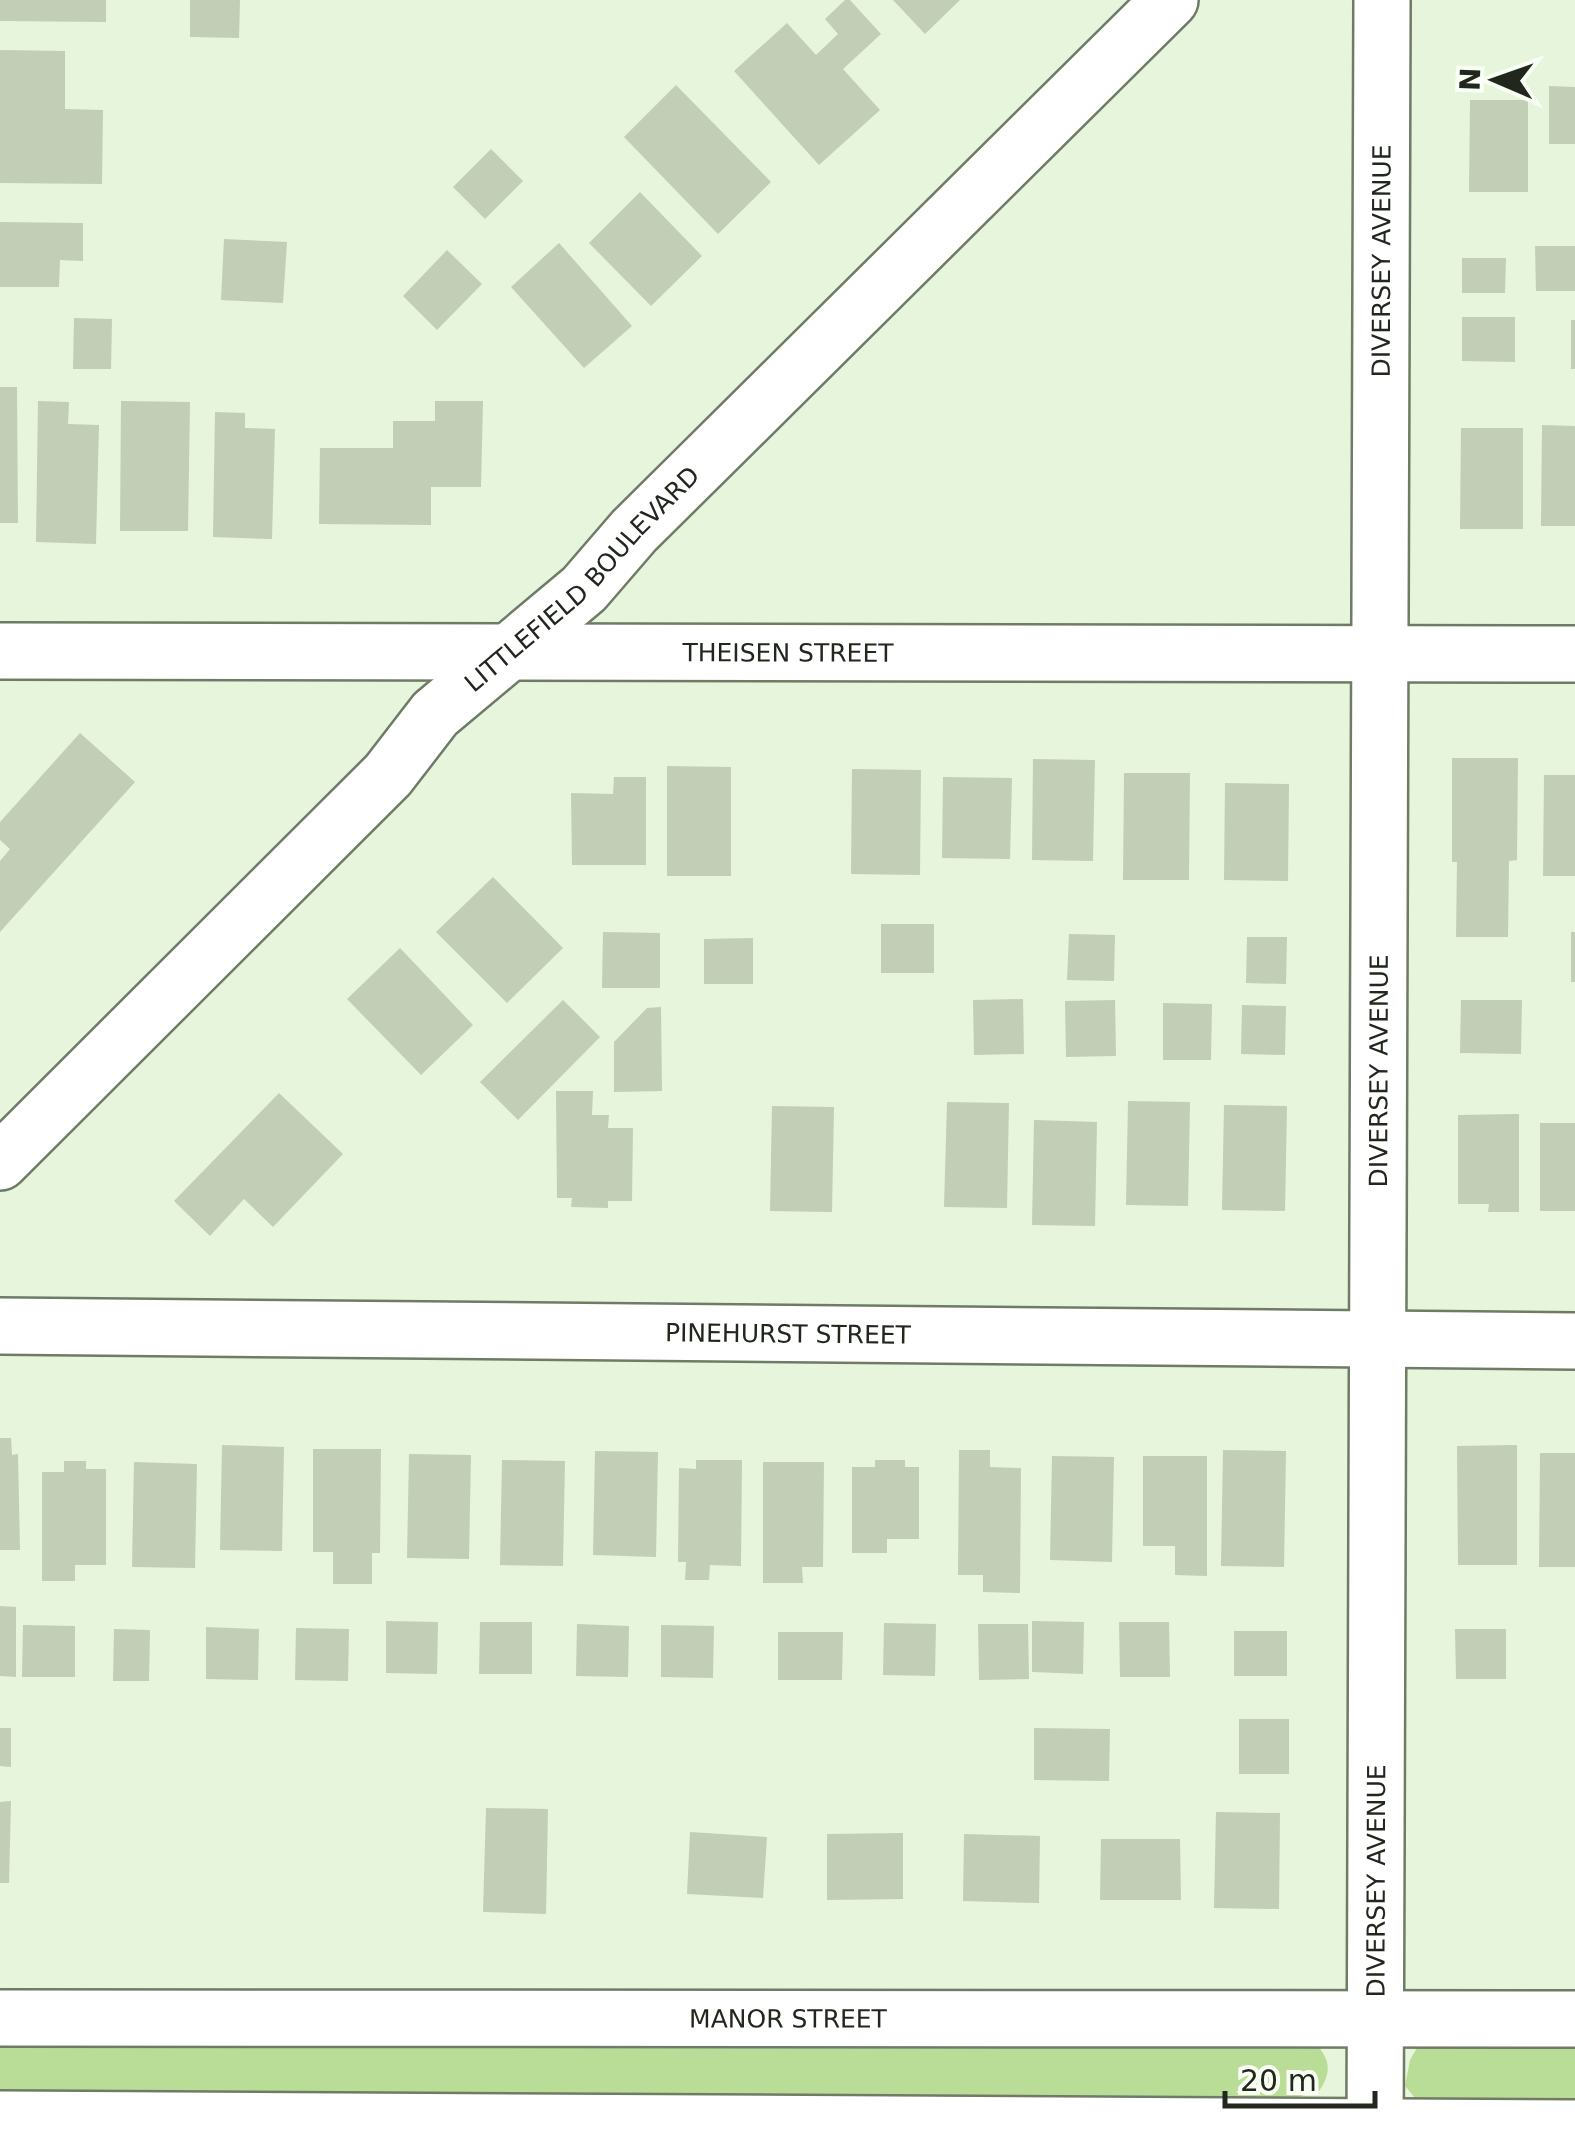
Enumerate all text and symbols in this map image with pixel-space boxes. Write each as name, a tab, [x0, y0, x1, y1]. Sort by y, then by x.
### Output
north arrow	[1445, 30, 1545, 130]
text: N	[1454, 67, 1487, 91]
street label: DIVERSEY AVENUE	[1366, 144, 1396, 378]
street label: LITTLEFIELD BOULEVARD	[459, 460, 705, 697]
street label: THEISEN STREET	[681, 638, 894, 667]
street label: DIVERSEY AVENUE	[1364, 954, 1393, 1188]
street label: PINEHURST STREET	[665, 1318, 912, 1349]
street label: DIVERSEY AVENUE	[1361, 1764, 1391, 1998]
street label: MANOR STREET	[689, 2004, 888, 2033]
scale bar	[1225, 2046, 1375, 2108]
text: 20 m	[1240, 2063, 1317, 2098]

